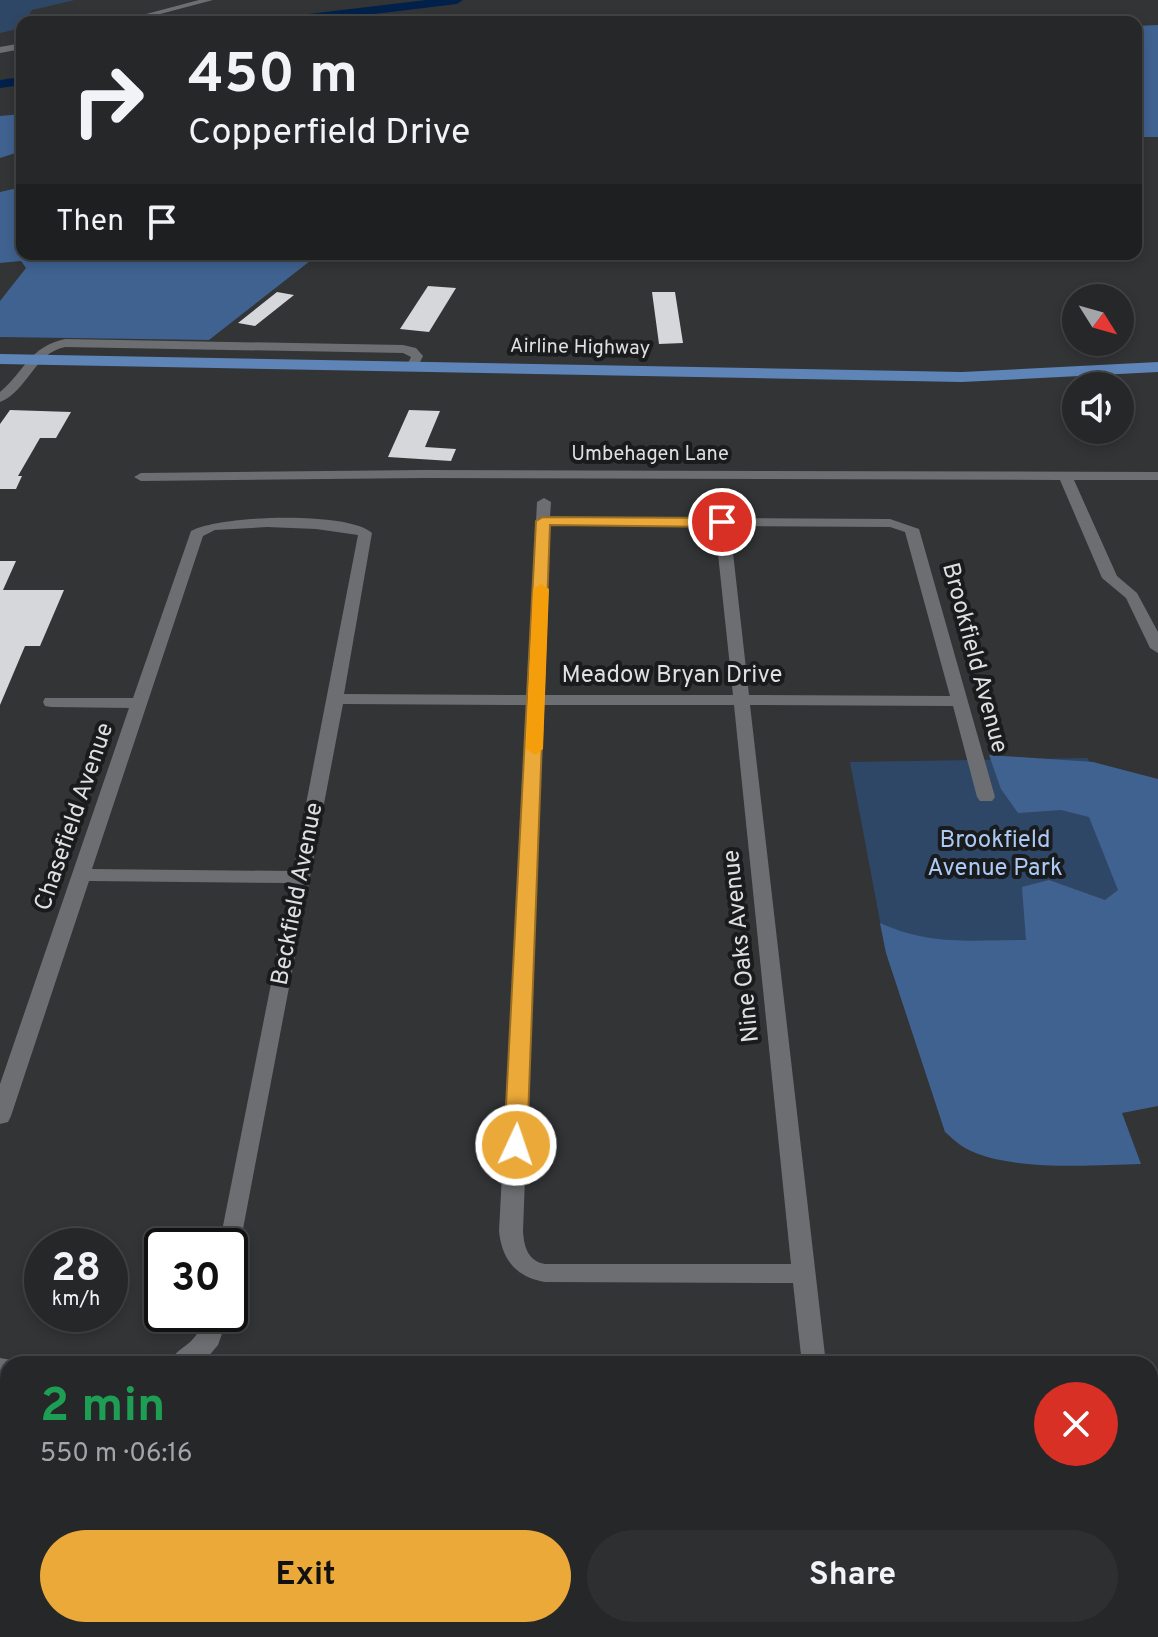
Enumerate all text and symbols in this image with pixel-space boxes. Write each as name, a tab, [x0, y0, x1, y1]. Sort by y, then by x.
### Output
text: 450 m	[188, 42, 358, 112]
icon: right	[56, 48, 160, 152]
text: Copperfield Drive	[188, 111, 470, 157]
icon: arrive	[140, 200, 184, 244]
text: Then	[56, 204, 124, 241]
north arrow	[1062, 284, 1134, 356]
map controls	[1062, 284, 1134, 444]
street label: Airline Highway	[510, 334, 650, 362]
button: sound	[1062, 372, 1134, 444]
street label: Umbehagen Lane	[571, 442, 729, 468]
pin	[688, 488, 756, 556]
icon: arrive	[700, 500, 744, 544]
street label: Brookfield Avenue	[934, 559, 1014, 757]
street label: Meadow Bryan Drive	[561, 661, 783, 691]
street label: Chasefield Avenue	[29, 719, 121, 915]
street label: Beckfield Avenue	[266, 800, 330, 988]
park label: Brookfield Avenue Park	[927, 826, 1063, 884]
street label: Nine Oaks Avenue	[717, 848, 767, 1044]
position arrow	[474, 1103, 558, 1187]
speed limit sign: 30	[144, 1228, 248, 1332]
text: 28	[51, 1245, 101, 1295]
text: km/h	[52, 1287, 100, 1313]
text: 2 min	[40, 1378, 165, 1438]
button: close	[1034, 1382, 1118, 1466]
text: 550 m · 06:16	[40, 1438, 193, 1471]
button: Exit	[40, 1530, 571, 1622]
button: Share	[587, 1530, 1118, 1622]

